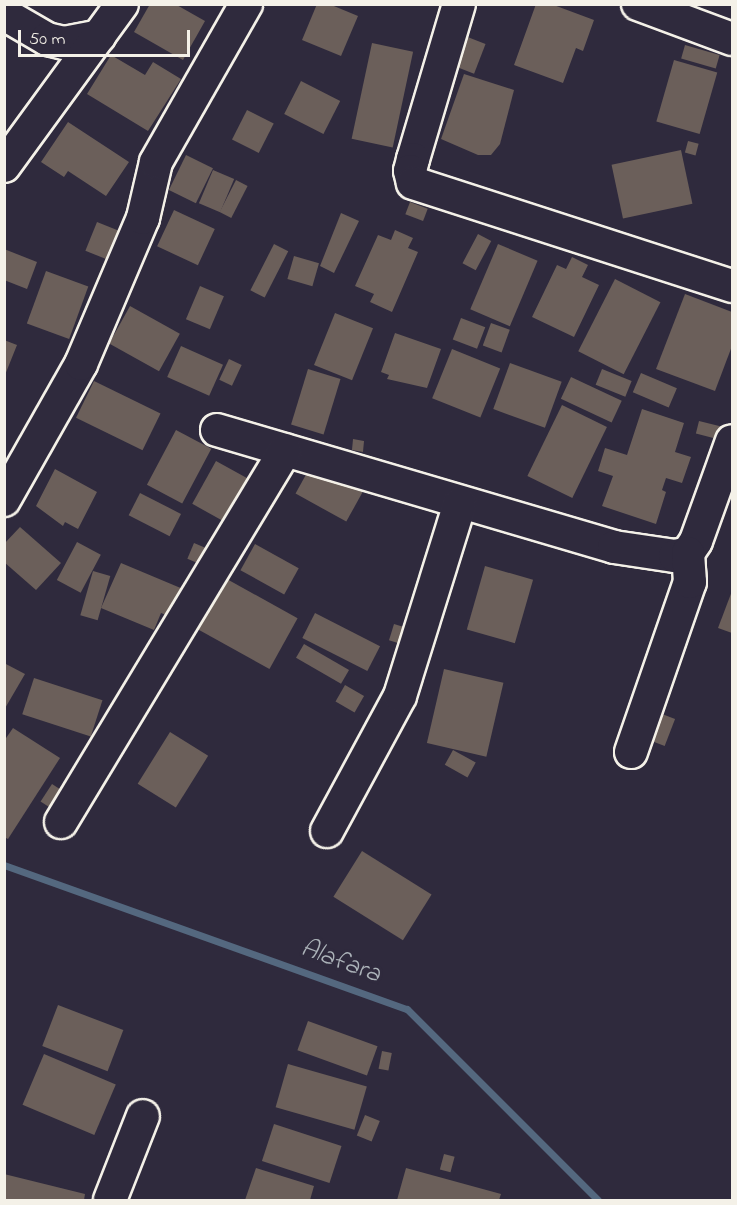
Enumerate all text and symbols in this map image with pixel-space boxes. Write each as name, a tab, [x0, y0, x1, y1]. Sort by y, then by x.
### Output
scale bar	[21, 18, 194, 56]
text: 50 m	[29, 27, 66, 53]
water label: Alafara	[296, 934, 384, 992]

